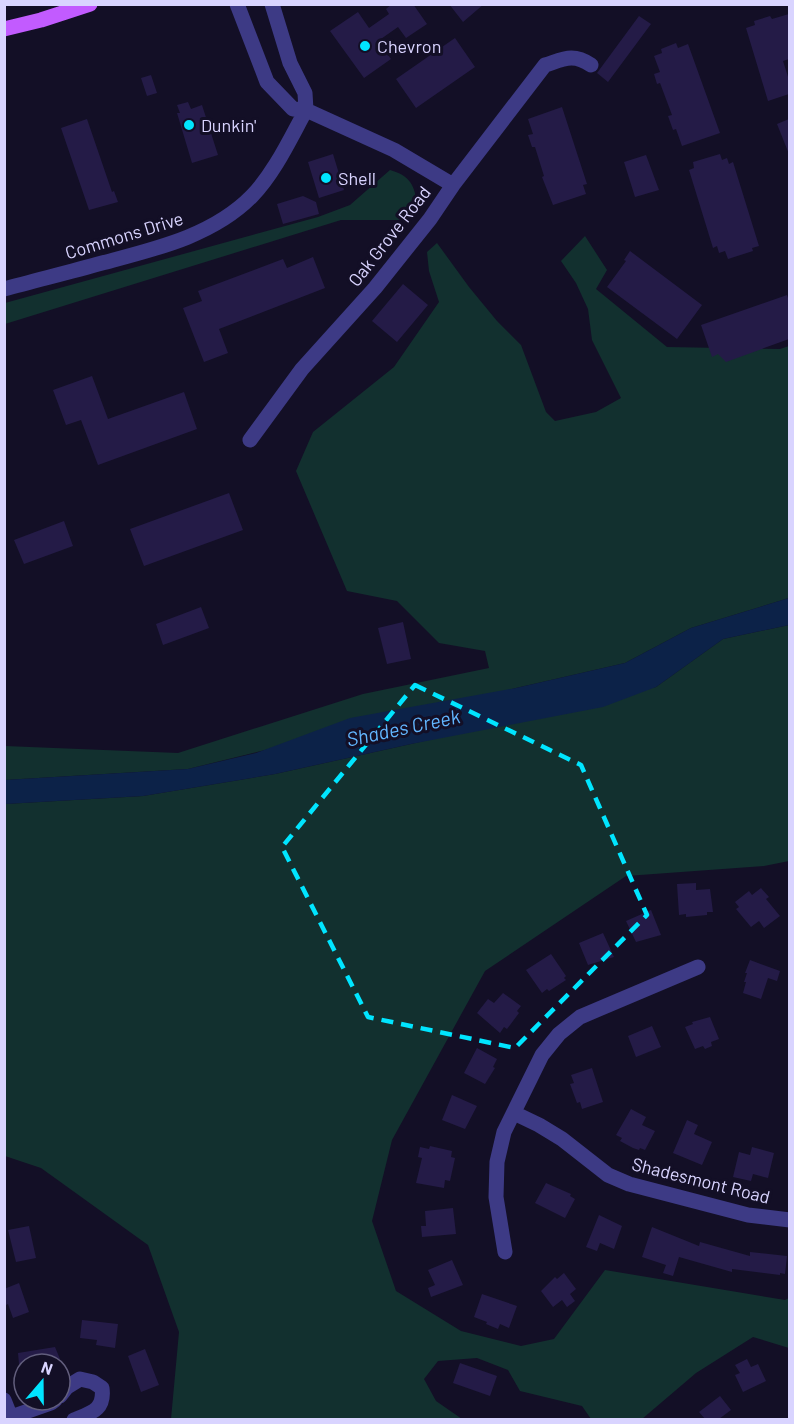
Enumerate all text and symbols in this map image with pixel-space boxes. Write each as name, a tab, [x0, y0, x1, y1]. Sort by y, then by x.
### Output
place label: Chevron	[377, 35, 441, 57]
marker: Chevron	[358, 39, 372, 53]
place label: Dunkin'	[201, 114, 256, 136]
marker: Dunkin'	[182, 118, 196, 132]
place label: Shell	[338, 167, 376, 189]
marker: Shell	[319, 171, 333, 185]
street label: Oak Grove Road	[343, 182, 435, 290]
street label: Commons Drive	[62, 207, 186, 263]
water label: Shades Creek	[344, 703, 462, 751]
street label: Shadesmont Road	[630, 1152, 772, 1208]
north arrow	[12, 1352, 72, 1412]
text: N	[39, 1357, 56, 1378]

